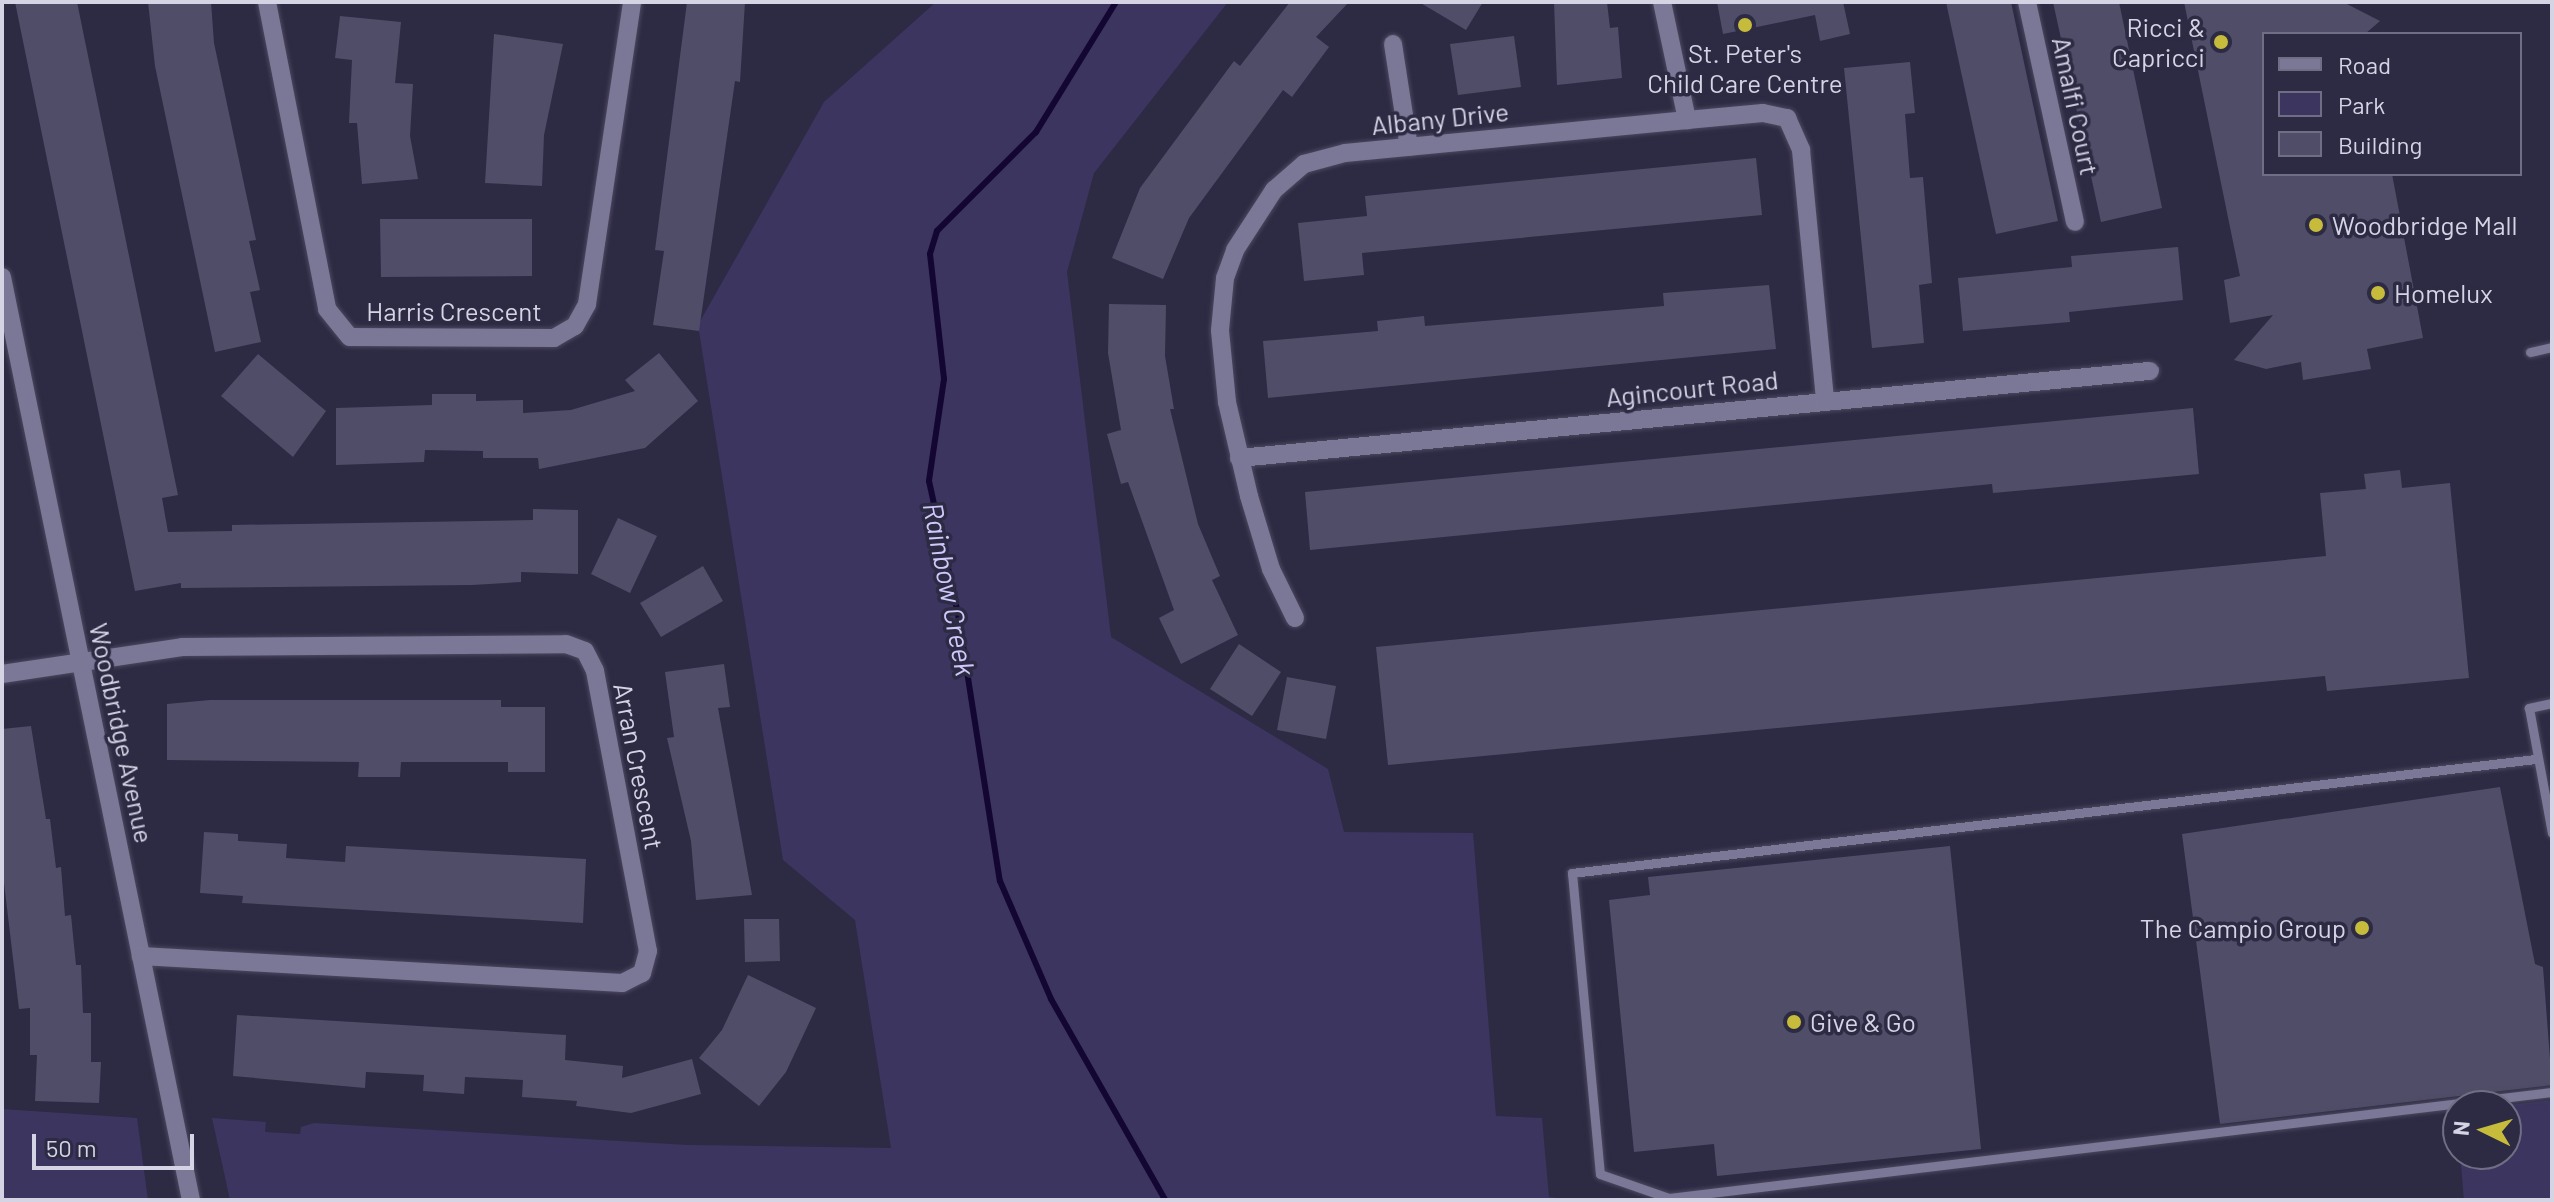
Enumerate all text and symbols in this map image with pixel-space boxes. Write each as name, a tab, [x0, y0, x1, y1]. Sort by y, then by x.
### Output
place label: Ricci & Capricci	[2112, 11, 2205, 72]
marker: St. Peter's Child Care Centre	[1736, 16, 1754, 34]
legend	[2262, 32, 2522, 176]
marker: Ricci & Capricci	[2212, 33, 2230, 51]
street label: Amalfi Court	[2046, 34, 2106, 178]
place label: St. Peter's Child Care Centre	[1647, 37, 1843, 98]
text: Road	[2338, 50, 2391, 79]
text: Park	[2338, 90, 2385, 119]
street label: Albany Drive	[1370, 95, 1510, 141]
text: Building	[2338, 130, 2422, 159]
place label: Woodbridge Mall	[2332, 209, 2517, 241]
marker: Woodbridge Mall	[2307, 216, 2325, 234]
place label: Homelux	[2394, 277, 2493, 309]
marker: Homelux	[2369, 284, 2387, 302]
street label: Harris Crescent	[366, 295, 542, 327]
street label: Agincourt Road	[1604, 363, 1780, 413]
water label: Rainbow Creek	[917, 500, 983, 678]
street label: Woodbridge Avenue	[83, 620, 161, 846]
street label: Arran Crescent	[608, 680, 670, 852]
place label: The Campio Group	[2140, 912, 2346, 944]
marker: The Campio Group	[2353, 919, 2371, 937]
place label: Give & Go	[1810, 1006, 1916, 1038]
marker: Give & Go	[1785, 1013, 1803, 1031]
north arrow	[2442, 1090, 2522, 1170]
scale bar	[36, 1118, 198, 1168]
text: N	[2446, 1120, 2474, 1137]
text: 50 m	[46, 1133, 97, 1162]

